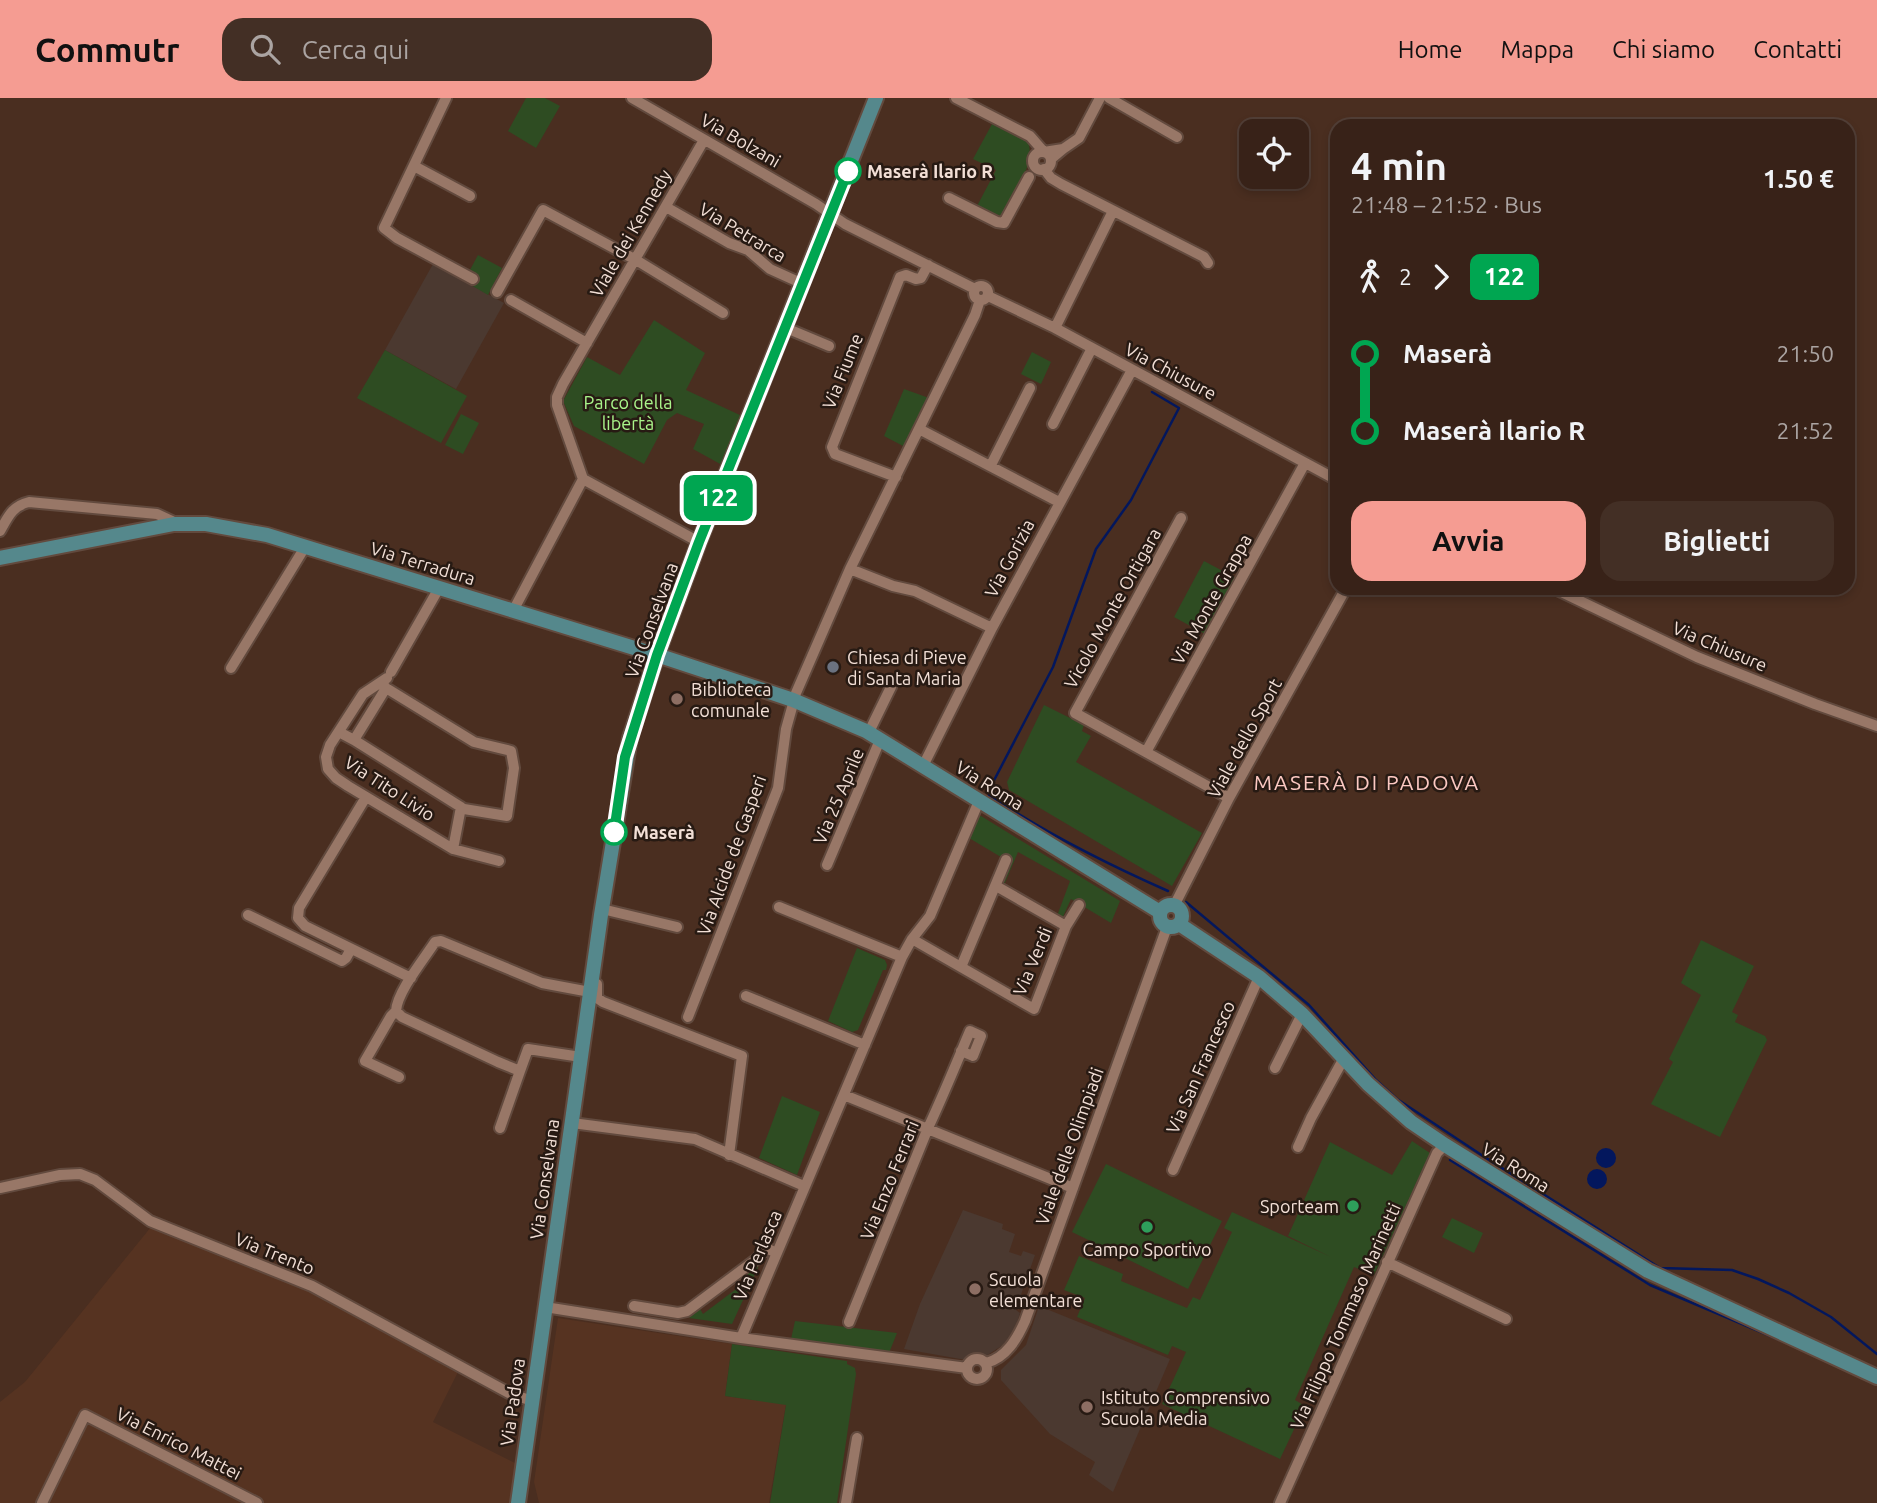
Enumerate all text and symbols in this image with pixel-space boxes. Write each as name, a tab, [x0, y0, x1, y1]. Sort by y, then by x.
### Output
search box	[222, 18, 712, 81]
icon: search	[246, 30, 284, 68]
text: Commutr	[35, 31, 180, 68]
text: Cerca qui	[302, 35, 409, 64]
text: Home	[1398, 36, 1462, 63]
text: Mappa	[1500, 36, 1574, 63]
text: Chi siamo	[1612, 36, 1715, 63]
text: Contatti	[1753, 36, 1842, 63]
street label: Via Bolzani	[698, 109, 784, 171]
map controls	[1239, 119, 1309, 189]
button: locate	[1239, 119, 1309, 189]
text: 4 min	[1351, 145, 1447, 187]
marker: Maserà Ilario R	[835, 158, 861, 184]
place label: Maserà Ilario R	[867, 161, 993, 181]
text: 1.50 €	[1763, 164, 1834, 193]
street label: Viale dei Kennedy	[585, 165, 675, 300]
text: 21:48 – 21:52 · Bus	[1351, 192, 1542, 217]
street label: Via Petrarca	[696, 198, 790, 266]
icon: walk	[1351, 258, 1389, 296]
icon: forward	[1422, 258, 1460, 296]
text: 122	[1484, 263, 1525, 290]
text: 2	[1399, 264, 1412, 289]
street label: Via Fiume	[818, 330, 866, 412]
street label: Via Chiusure	[1122, 339, 1220, 403]
text: Maserà	[1403, 339, 1492, 368]
text: 21:50	[1776, 341, 1834, 366]
park label: Parco della libertà	[584, 392, 672, 433]
text: Maserà Ilario R	[1403, 416, 1585, 445]
text: 21:52	[1776, 418, 1834, 443]
line badge: 122	[678, 475, 758, 521]
text: 122	[698, 484, 738, 511]
button: Avvia	[1351, 501, 1586, 581]
button: Biglietti	[1600, 501, 1834, 581]
street label: Via Gorizia	[980, 516, 1038, 600]
street label: Vicolo Monte Ortigara	[1060, 524, 1164, 692]
street label: Via Monte Grappa	[1167, 530, 1255, 668]
street label: Via Terradura	[368, 538, 478, 588]
street label: Via Conselvana	[621, 559, 681, 681]
street label: Via Chiusure	[1670, 617, 1770, 675]
place label: Chiesa di Pieve di Santa Maria	[847, 647, 967, 688]
marker: Chiesa di Pieve di Santa Maria	[825, 659, 841, 675]
street label: Viale dello Sport	[1203, 675, 1285, 801]
place label: Biblioteca comunale	[691, 679, 772, 720]
marker: Biblioteca comunale	[669, 691, 685, 707]
street label: Via 25 Aprile	[809, 745, 867, 847]
street label: Via Tito Livio	[341, 751, 439, 825]
street label: Via Roma	[952, 756, 1028, 814]
district label: MASERÀ DI PADOVA	[1254, 770, 1480, 794]
street label: Via Alcide de Gasperi	[693, 772, 769, 938]
marker: Maserà	[601, 819, 627, 845]
place label: Maserà	[633, 822, 695, 842]
street label: Via Verdi	[1009, 924, 1055, 998]
street label: Via San Francesco	[1162, 997, 1238, 1137]
street label: Viale delle Olimpiadi	[1031, 1065, 1107, 1227]
street label: Via Conselvana	[526, 1117, 562, 1241]
street label: Via Enzo Ferrari	[856, 1118, 922, 1242]
street label: Via Roma	[1478, 1138, 1554, 1196]
place label: Sporteam	[1260, 1196, 1339, 1216]
marker: Sporteam	[1345, 1198, 1361, 1214]
street label: Via Filippo Tommaso Marinetti	[1286, 1200, 1404, 1432]
street label: Via Perlasca	[729, 1207, 785, 1303]
marker: Campo Sportivo	[1139, 1219, 1155, 1235]
street label: Via Trento	[232, 1228, 318, 1278]
place label: Campo Sportivo	[1082, 1239, 1212, 1259]
place label: Scuola elementare	[989, 1269, 1082, 1310]
marker: Scuola elementare	[967, 1281, 983, 1297]
street label: Via Padova	[496, 1357, 528, 1447]
place label: Istituto Comprensivo Scuola Media	[1101, 1387, 1270, 1428]
marker: Istituto Comprensivo Scuola Media	[1079, 1399, 1095, 1415]
street label: Via Enrico Mattei	[113, 1403, 245, 1483]

